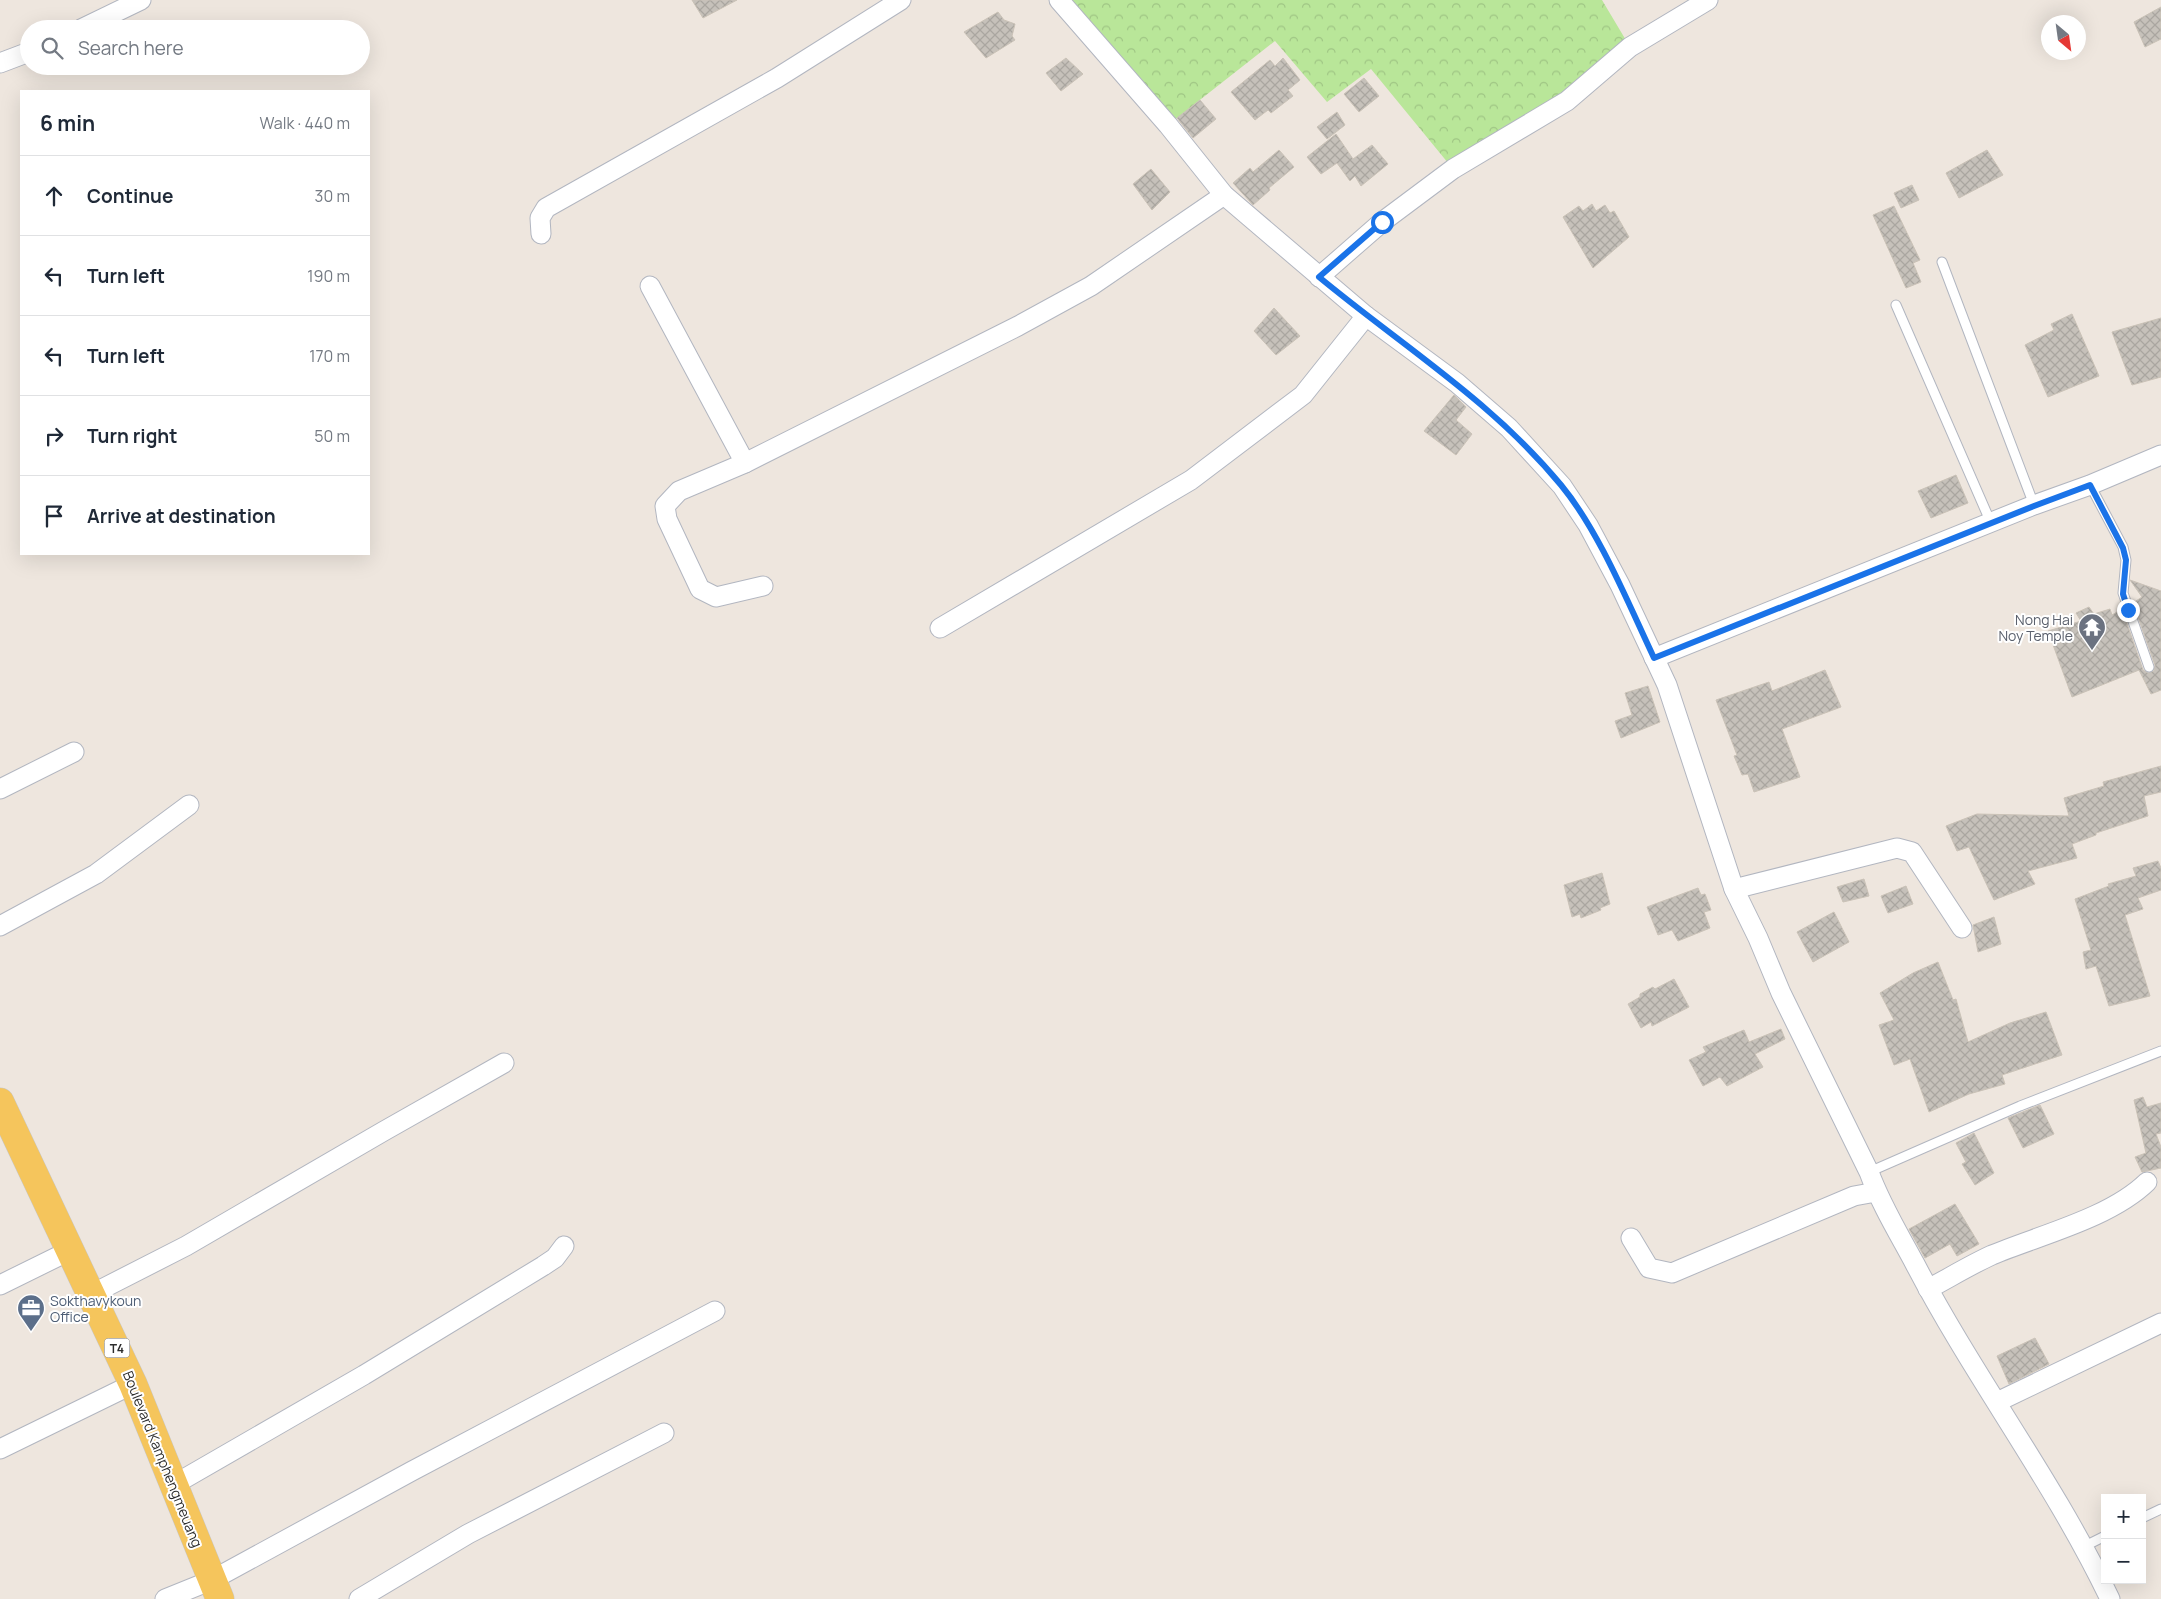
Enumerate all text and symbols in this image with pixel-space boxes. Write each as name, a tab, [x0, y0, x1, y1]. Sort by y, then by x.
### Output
north arrow	[2041, 15, 2086, 60]
search box	[20, 20, 370, 75]
icon: search	[38, 34, 66, 62]
text: Search here	[78, 35, 184, 61]
text: 6 min	[40, 109, 95, 137]
text: Walk · 440 m	[260, 112, 350, 134]
icon: ahead	[40, 182, 68, 210]
text: Continue	[87, 183, 173, 209]
text: 30 m	[315, 185, 350, 207]
route start	[1371, 211, 1394, 234]
icon: left	[40, 262, 68, 290]
text: Turn left	[87, 263, 165, 289]
text: 190 m	[307, 265, 350, 287]
icon: left	[40, 342, 68, 370]
text: Turn left	[87, 343, 165, 369]
text: 170 m	[309, 345, 350, 367]
icon: right	[40, 422, 68, 450]
text: Turn right	[87, 423, 177, 449]
text: 50 m	[314, 425, 350, 447]
icon: arrive	[40, 502, 68, 530]
text: Arrive at destination	[87, 503, 276, 529]
route end	[2117, 599, 2140, 622]
place label: Nong Hai Noy Temple	[1998, 610, 2073, 645]
temple icon: Nong Hai Noy Temple	[2077, 612, 2107, 651]
place label: Sokthavykoun Office	[50, 1291, 141, 1326]
office icon: Sokthavykoun Office	[16, 1293, 46, 1332]
road number: T4	[104, 1339, 130, 1358]
street label: Boulevard Kamphengmeuang	[119, 1368, 207, 1550]
map controls	[2101, 1494, 2146, 1584]
button: +	[2101, 1494, 2146, 1539]
button: −	[2101, 1539, 2146, 1584]

